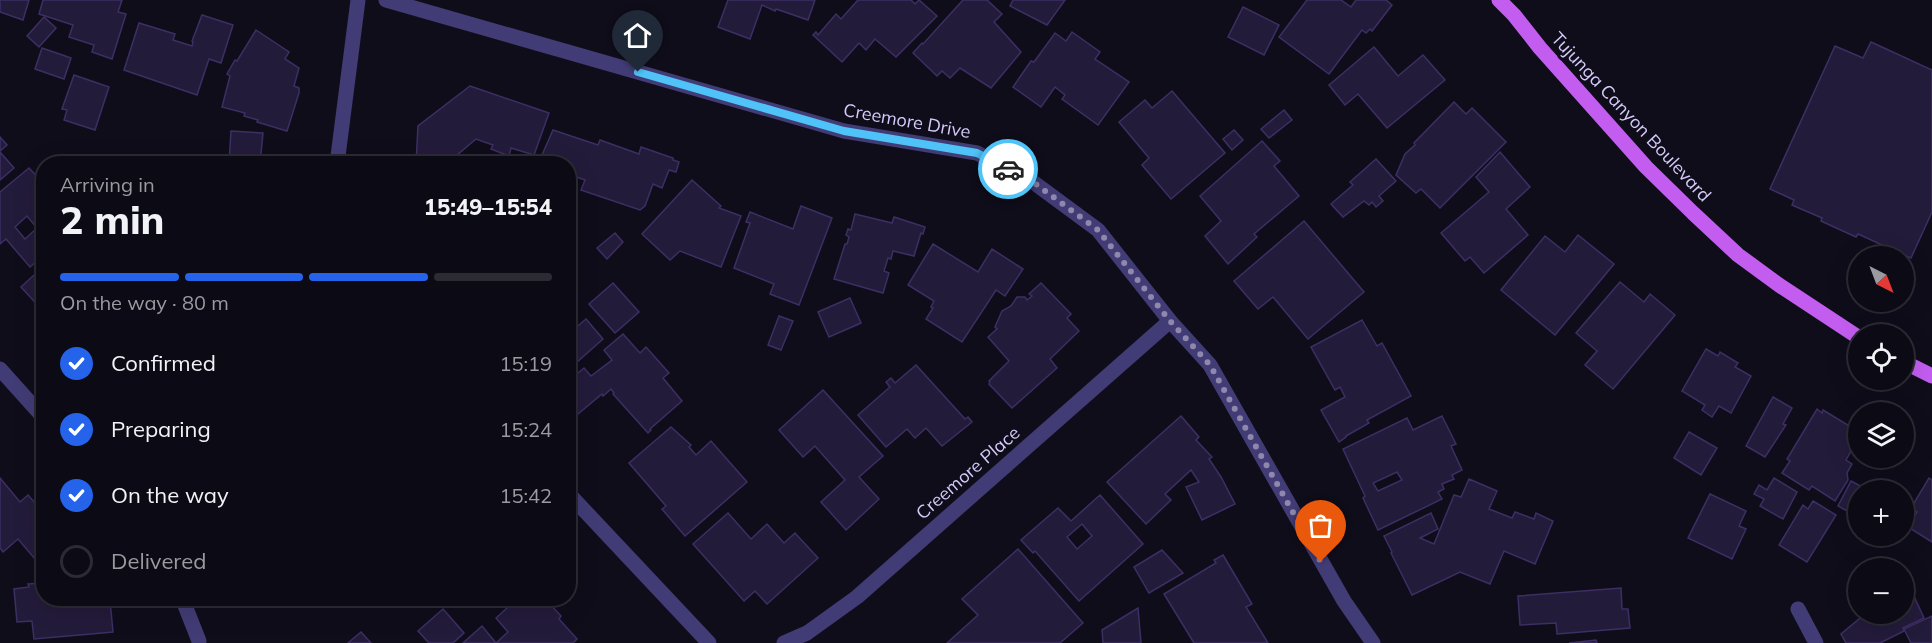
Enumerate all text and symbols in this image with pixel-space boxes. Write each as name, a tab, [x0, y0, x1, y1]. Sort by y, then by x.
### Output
pin	[612, 10, 663, 72]
icon: home	[621, 19, 654, 52]
street label: Tujunga Canyon Boulevard	[1547, 27, 1716, 206]
street label: Creemore Drive	[842, 98, 973, 143]
courier	[978, 139, 1038, 199]
icon: car	[992, 153, 1025, 186]
text: Arriving in	[60, 172, 155, 197]
text: 15:49–15:54	[424, 193, 552, 221]
text: 2 min	[60, 195, 165, 244]
north arrow	[1848, 246, 1914, 312]
map controls	[1848, 246, 1914, 624]
text: On the way · 80 m	[60, 290, 229, 315]
button: locate	[1848, 324, 1914, 390]
icon: check	[60, 347, 93, 380]
text: Confirmed	[111, 349, 216, 377]
text: 15:19	[499, 351, 552, 376]
button: layers	[1848, 402, 1914, 468]
icon: check	[60, 413, 93, 446]
text: Preparing	[111, 415, 211, 443]
text: 15:24	[499, 417, 552, 442]
street label: Creemore Place	[911, 421, 1025, 524]
icon: check	[60, 479, 93, 512]
button: +	[1848, 480, 1914, 546]
text: On the way	[111, 481, 229, 509]
text: 15:42	[499, 483, 552, 508]
pin	[1295, 500, 1346, 562]
icon: bag	[1304, 509, 1337, 542]
text: Delivered	[111, 547, 206, 575]
button: −	[1848, 558, 1914, 624]

